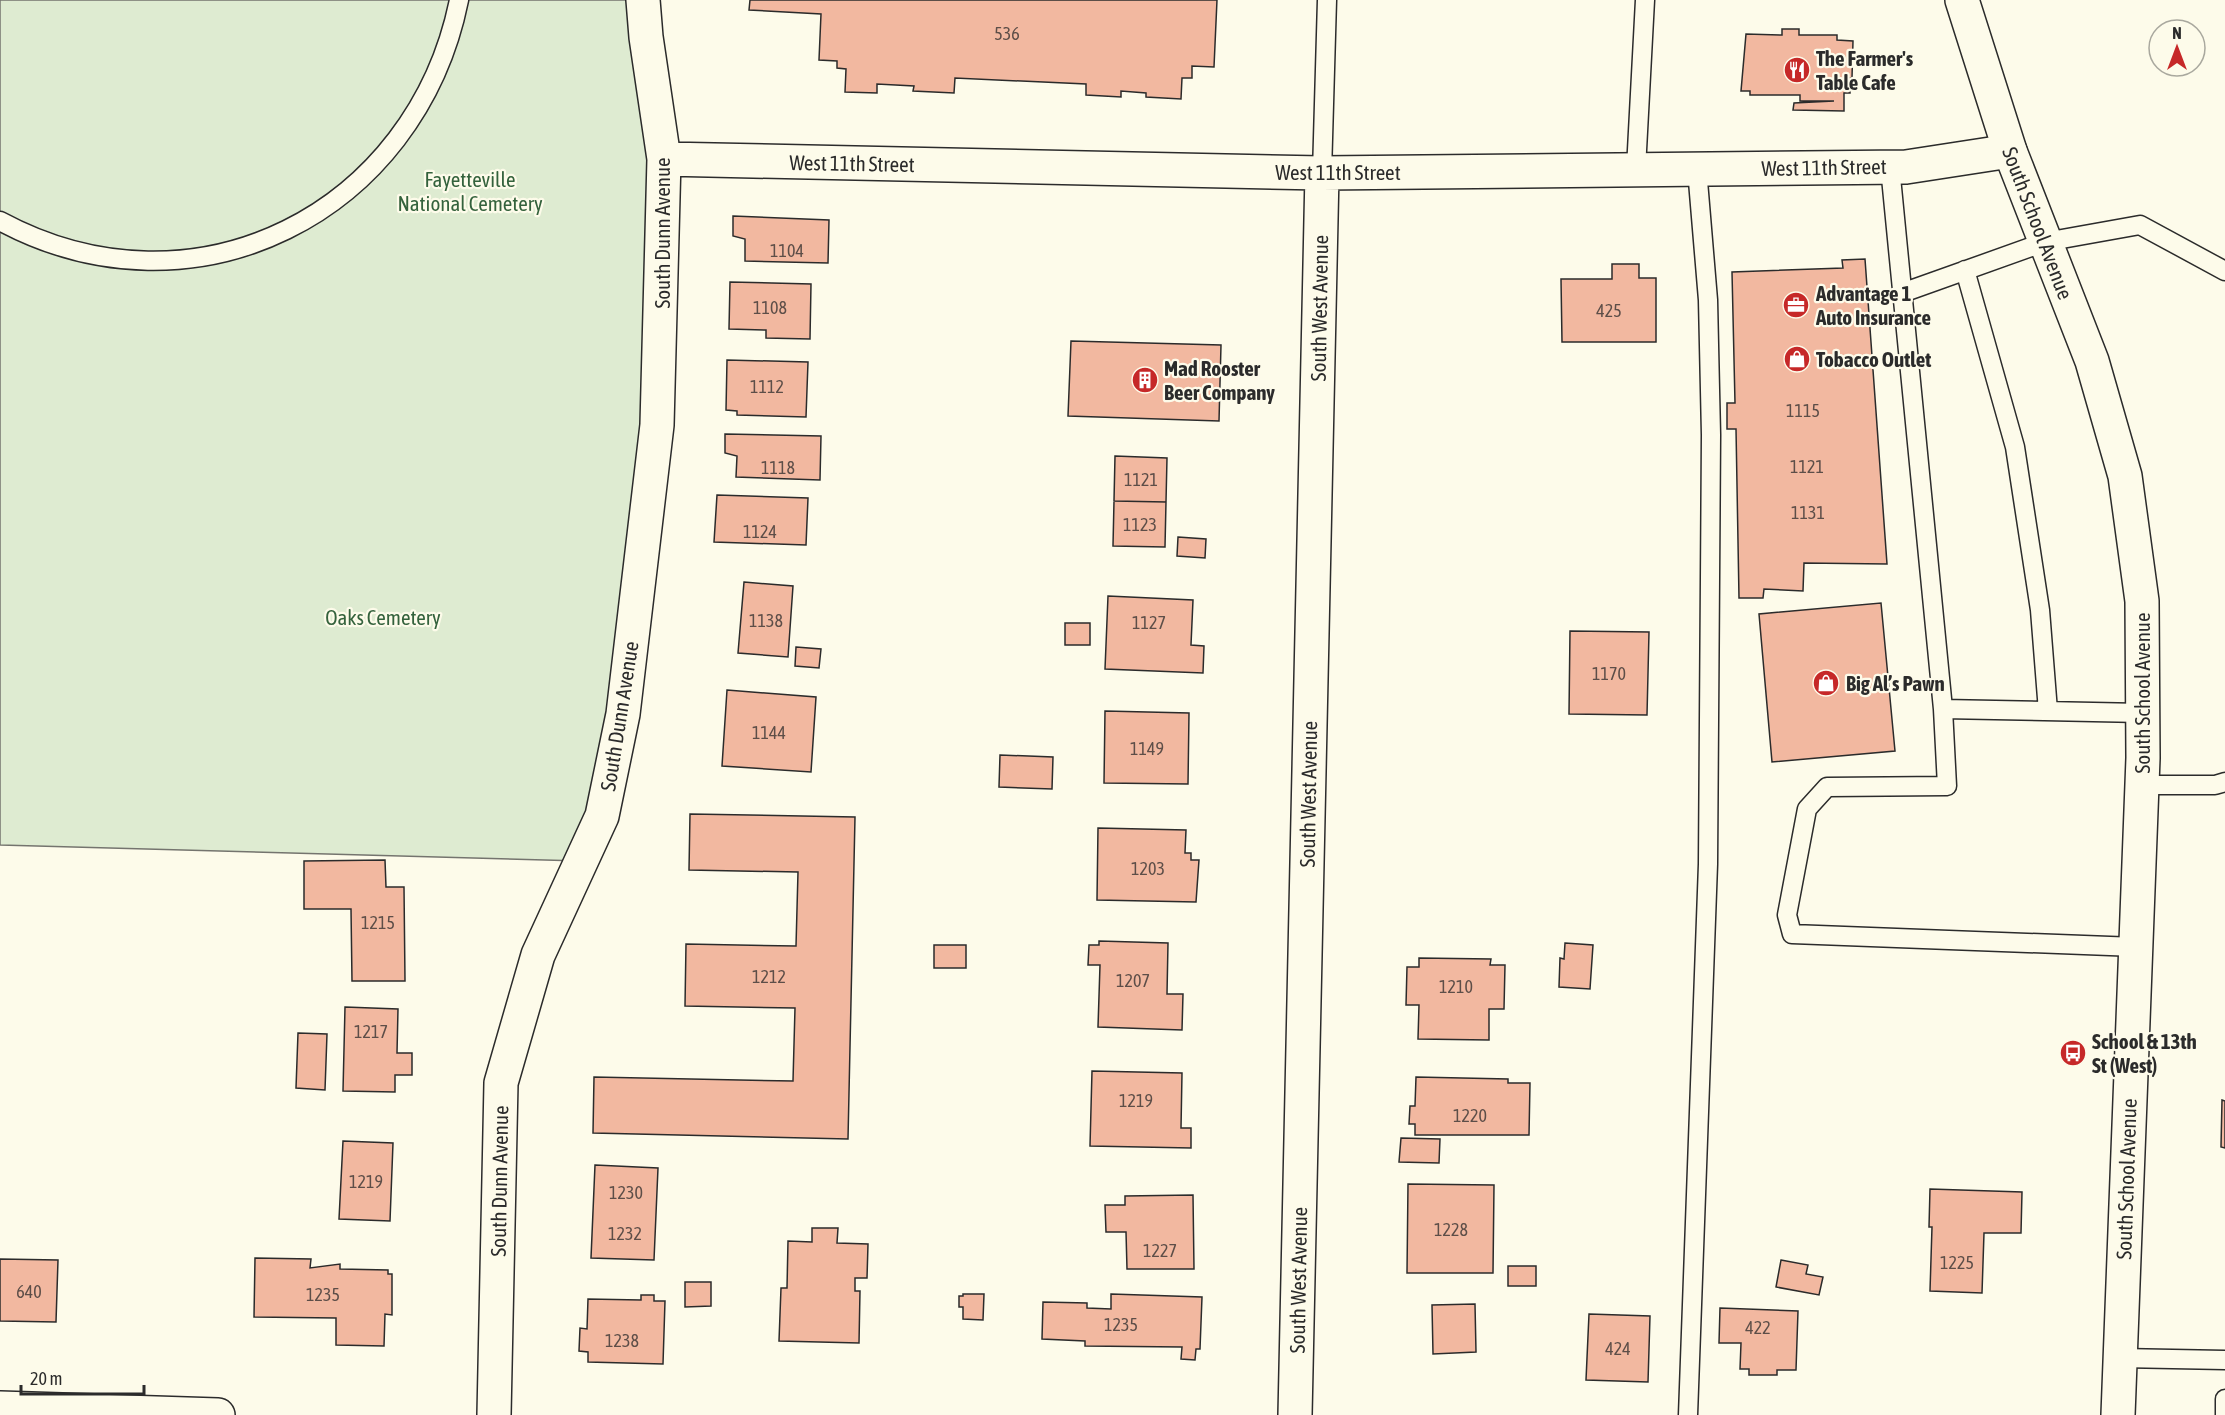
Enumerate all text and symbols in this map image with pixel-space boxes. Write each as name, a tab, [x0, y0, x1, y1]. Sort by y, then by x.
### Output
north arrow	[2147, 18, 2207, 78]
house number: 536	[994, 23, 1020, 44]
text: N	[2172, 24, 2182, 42]
place label: The Farmer's Table Cafe	[1816, 46, 1914, 94]
restaurant icon: The Farmer's Table Cafe	[1782, 55, 1812, 85]
street label: South School Avenue	[1998, 144, 2078, 302]
street label: West 11th Street	[789, 150, 915, 176]
street label: West 11th Street	[1761, 154, 1887, 180]
street label: South Dunn Avenue	[650, 157, 674, 309]
street label: West 11th Street	[1275, 160, 1401, 184]
park label: Fayetteville National Cemetery	[397, 167, 543, 215]
street label: South West Avenue	[1306, 235, 1332, 381]
house number: 1104	[770, 240, 804, 261]
place label: Advantage 1 Auto Insurance	[1815, 281, 1931, 329]
office icon: Advantage 1 Auto Insurance	[1781, 290, 1811, 320]
house number: 1108	[753, 297, 787, 318]
house number: 425	[1596, 300, 1622, 321]
shop icon: Tobacco Outlet	[1782, 344, 1812, 374]
place label: Tobacco Outlet	[1816, 347, 1931, 371]
place label: Mad Rooster Beer Company	[1164, 356, 1275, 404]
building icon: Mad Rooster Beer Company	[1130, 365, 1160, 395]
house number: 1112	[750, 376, 784, 397]
house number: 1115	[1786, 400, 1820, 421]
house number: 1121	[1790, 456, 1824, 477]
house number: 1118	[761, 457, 795, 478]
house number: 1121	[1124, 469, 1158, 490]
house number: 1131	[1791, 502, 1825, 523]
house number: 1123	[1123, 514, 1157, 535]
house number: 1124	[743, 521, 777, 542]
park label: Oaks Cemetery	[325, 605, 441, 629]
house number: 1138	[749, 610, 783, 631]
house number: 1127	[1132, 612, 1166, 633]
street label: South School Avenue	[2130, 612, 2154, 774]
street label: South Dunn Avenue	[595, 639, 643, 793]
house number: 1170	[1592, 663, 1626, 684]
shop icon: Big Al’s Pawn	[1811, 668, 1841, 698]
place label: Big Al’s Pawn	[1846, 671, 1945, 695]
street label: South West Avenue	[1295, 721, 1321, 867]
house number: 1144	[752, 722, 786, 743]
house number: 1149	[1130, 738, 1164, 759]
house number: 1203	[1131, 858, 1165, 879]
house number: 1215	[361, 912, 395, 933]
house number: 1212	[752, 966, 786, 987]
house number: 1207	[1116, 970, 1150, 991]
house number: 1210	[1439, 976, 1473, 997]
house number: 1217	[354, 1021, 388, 1042]
place label: School & 13th St (West)	[2092, 1029, 2197, 1077]
bus stop icon: School & 13th St (West)	[2058, 1038, 2088, 1068]
house number: 1219	[1119, 1090, 1153, 1111]
street label: South School Avenue	[2111, 1098, 2141, 1260]
street label: South Dunn Avenue	[486, 1105, 512, 1257]
house number: 1220	[1453, 1105, 1487, 1126]
house number: 1219	[349, 1171, 383, 1192]
house number: 1230	[609, 1182, 643, 1203]
street label: South West Avenue	[1285, 1207, 1311, 1353]
house number: 1228	[1434, 1219, 1468, 1240]
house number: 1232	[608, 1223, 642, 1244]
house number: 1227	[1143, 1240, 1177, 1261]
house number: 1225	[1940, 1252, 1974, 1273]
house number: 640	[16, 1281, 42, 1302]
house number: 1235	[306, 1284, 340, 1305]
house number: 1235	[1104, 1314, 1138, 1335]
house number: 422	[1745, 1317, 1771, 1338]
house number: 1238	[605, 1330, 639, 1351]
house number: 424	[1605, 1338, 1631, 1359]
scale bar	[21, 1358, 144, 1396]
text: 20 m	[30, 1368, 62, 1389]

